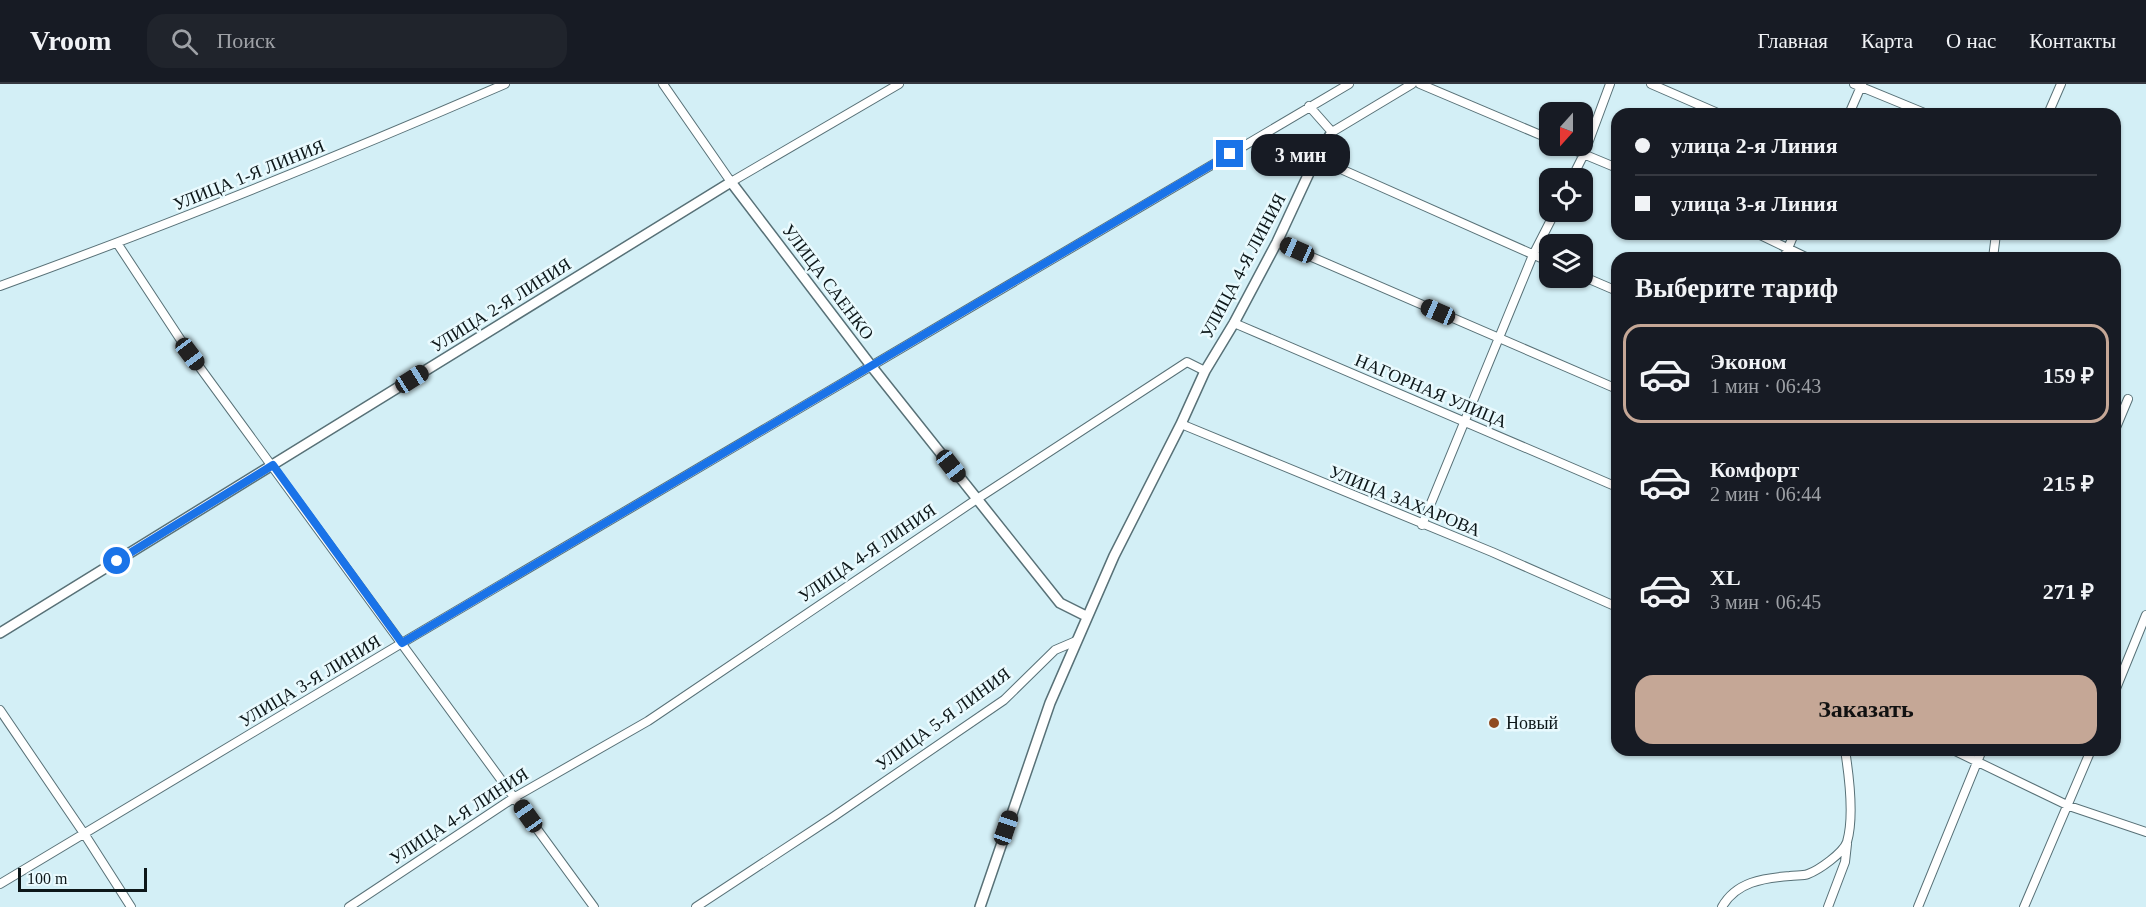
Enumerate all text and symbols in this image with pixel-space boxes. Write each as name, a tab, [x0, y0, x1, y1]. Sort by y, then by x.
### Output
search box	[147, 14, 567, 68]
text: Vroom	[30, 25, 111, 56]
icon: search	[168, 25, 201, 58]
text: Поиск	[216, 28, 276, 53]
text: Главная	[1758, 29, 1828, 53]
text: Карта	[1861, 29, 1913, 53]
text: О нас	[1946, 29, 1996, 53]
text: Контакты	[2029, 29, 2116, 53]
north arrow	[1539, 102, 1593, 156]
map controls	[1539, 102, 1593, 288]
callout: 3 мин	[1251, 133, 1350, 175]
text: улица 2-я Линия	[1671, 133, 1838, 158]
street label: УЛИЦА 1-Я ЛИНИЯ	[171, 136, 327, 214]
route end	[1216, 140, 1243, 167]
text: 3 мин	[1275, 144, 1326, 166]
button: locate	[1539, 168, 1593, 222]
street label: УЛИЦА 4-Я ЛИНИЯ	[1196, 190, 1290, 342]
text: улица 3-я Линия	[1671, 191, 1838, 216]
street label: УЛИЦА САЕНКО	[778, 220, 878, 344]
car	[1277, 234, 1317, 266]
button: layers	[1539, 234, 1593, 288]
street label: УЛИЦА 2-Я ЛИНИЯ	[427, 254, 575, 356]
text: Выберите тариф	[1635, 273, 1838, 303]
car	[1418, 296, 1458, 328]
car	[172, 334, 208, 374]
icon: car	[1638, 347, 1692, 401]
text: Эконом	[1710, 349, 1787, 374]
street label: НАГОРНАЯ УЛИЦА	[1352, 350, 1510, 432]
car	[392, 362, 432, 396]
text: 159 ₽	[2043, 363, 2094, 388]
text: 1 мин · 06:43	[1710, 375, 1821, 397]
car	[933, 446, 969, 486]
icon: car	[1638, 455, 1692, 509]
text: Комфорт	[1710, 457, 1799, 482]
street label: УЛИЦА ЗАХАРОВА	[1326, 461, 1484, 541]
text: 215 ₽	[2043, 471, 2094, 496]
text: 2 мин · 06:44	[1710, 483, 1821, 505]
street label: УЛИЦА 4-Я ЛИНИЯ	[795, 500, 939, 606]
route start	[103, 547, 130, 574]
icon: car	[1638, 563, 1692, 617]
text: XL	[1710, 565, 1741, 590]
text: 271 ₽	[2043, 579, 2094, 604]
text: 3 мин · 06:45	[1710, 591, 1821, 613]
street label: УЛИЦА 3-Я ЛИНИЯ	[236, 631, 384, 731]
street label: УЛИЦА 5-Я ЛИНИЯ	[872, 664, 1014, 774]
button: Заказать	[1635, 675, 2097, 744]
place label: Новый	[1506, 713, 1559, 733]
marker: Новый	[1487, 716, 1501, 730]
street label: УЛИЦА 4-Я ЛИНИЯ	[386, 764, 532, 868]
car	[510, 796, 546, 836]
car	[992, 808, 1020, 848]
scale bar	[18, 865, 147, 892]
text: 100 m	[27, 870, 67, 887]

